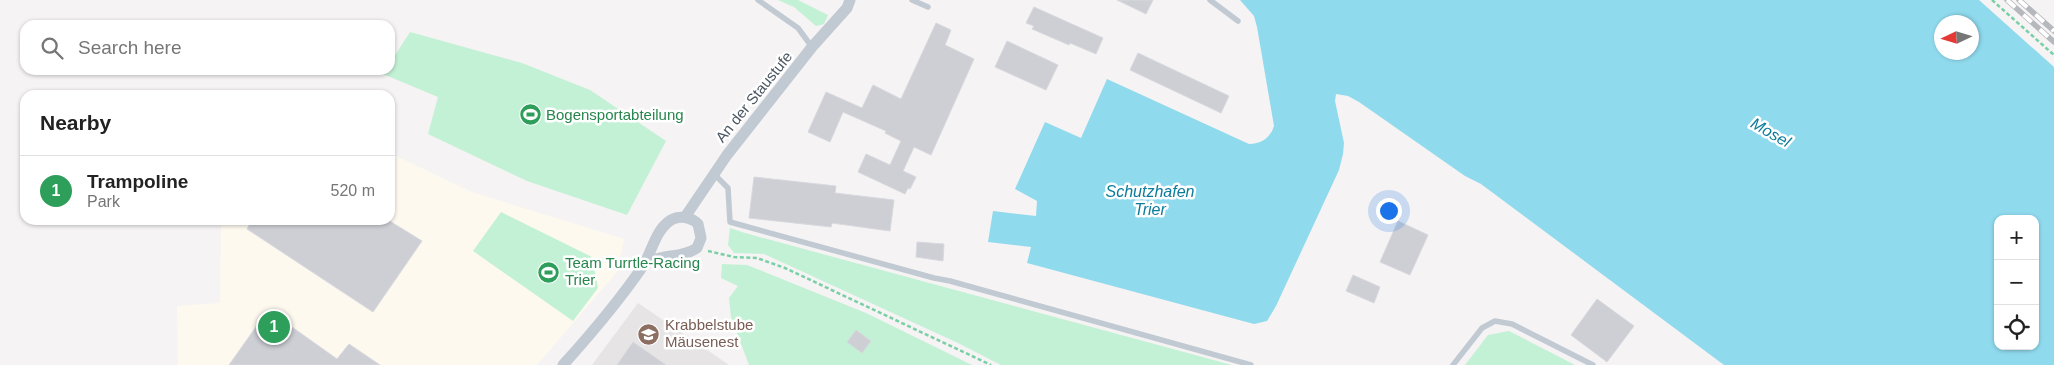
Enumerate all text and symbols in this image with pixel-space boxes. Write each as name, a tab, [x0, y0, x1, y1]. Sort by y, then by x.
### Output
north arrow	[1934, 15, 1979, 60]
search box	[20, 20, 395, 75]
icon: search	[38, 34, 66, 62]
text: Search here	[78, 37, 182, 58]
street label: An der Staustufe	[712, 48, 795, 145]
sports icon: Bogensportabteilung	[518, 103, 542, 127]
place label: Bogensportabteilung	[546, 106, 684, 123]
text: Nearby	[40, 111, 111, 134]
water label: Mosel	[1748, 114, 1794, 151]
text: Trampoline	[87, 171, 188, 192]
text: 1	[52, 182, 60, 199]
text: 520 m	[331, 182, 375, 199]
water label: Schutzhafen Trier	[1106, 183, 1195, 218]
text: Park	[87, 193, 120, 210]
your location	[1376, 198, 1402, 224]
map controls	[1994, 215, 2039, 350]
button: +	[1994, 215, 2039, 260]
place label: Team Turrtle-Racing Trier	[565, 254, 700, 288]
sports icon: Team Turrtle-Racing Trier	[537, 260, 561, 284]
button: −	[1994, 260, 2039, 305]
button: locate	[1994, 305, 2039, 350]
pin: 1	[258, 308, 290, 346]
place label: Krabbelstube Mäusenest	[665, 316, 753, 350]
school or university icon: Krabbelstube Mäusenest	[637, 322, 661, 346]

